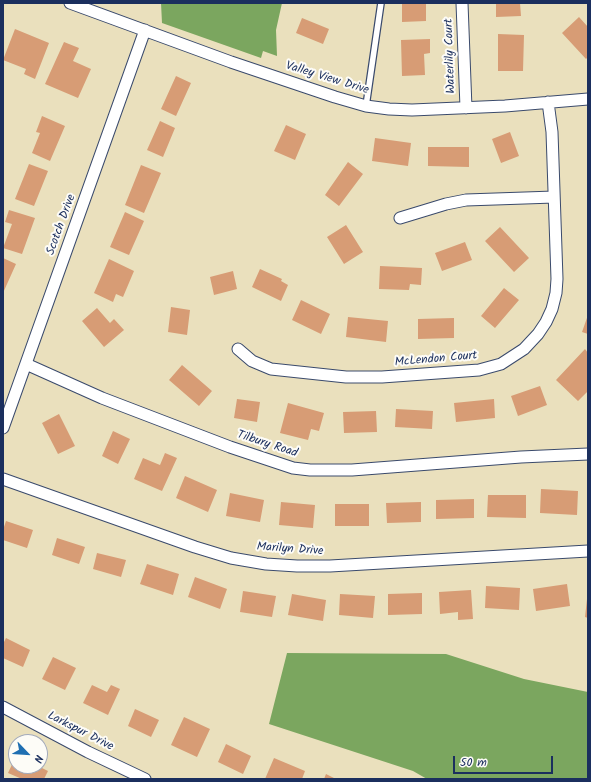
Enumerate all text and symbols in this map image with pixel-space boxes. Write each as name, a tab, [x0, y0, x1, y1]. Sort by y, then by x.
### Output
street label: Waterlily Court	[442, 18, 460, 94]
street label: Valley View Drive	[284, 59, 370, 99]
street label: Scotch Drive	[44, 193, 80, 257]
street label: McLendon Court	[394, 349, 478, 371]
street label: Tilbury Road	[235, 428, 299, 462]
street label: Marilyn Drive	[256, 540, 324, 560]
street label: Larkspur Drive	[45, 709, 115, 755]
north arrow	[8, 734, 48, 774]
scale bar	[455, 748, 555, 774]
text: N	[28, 752, 48, 766]
text: 50 m	[460, 753, 487, 772]

